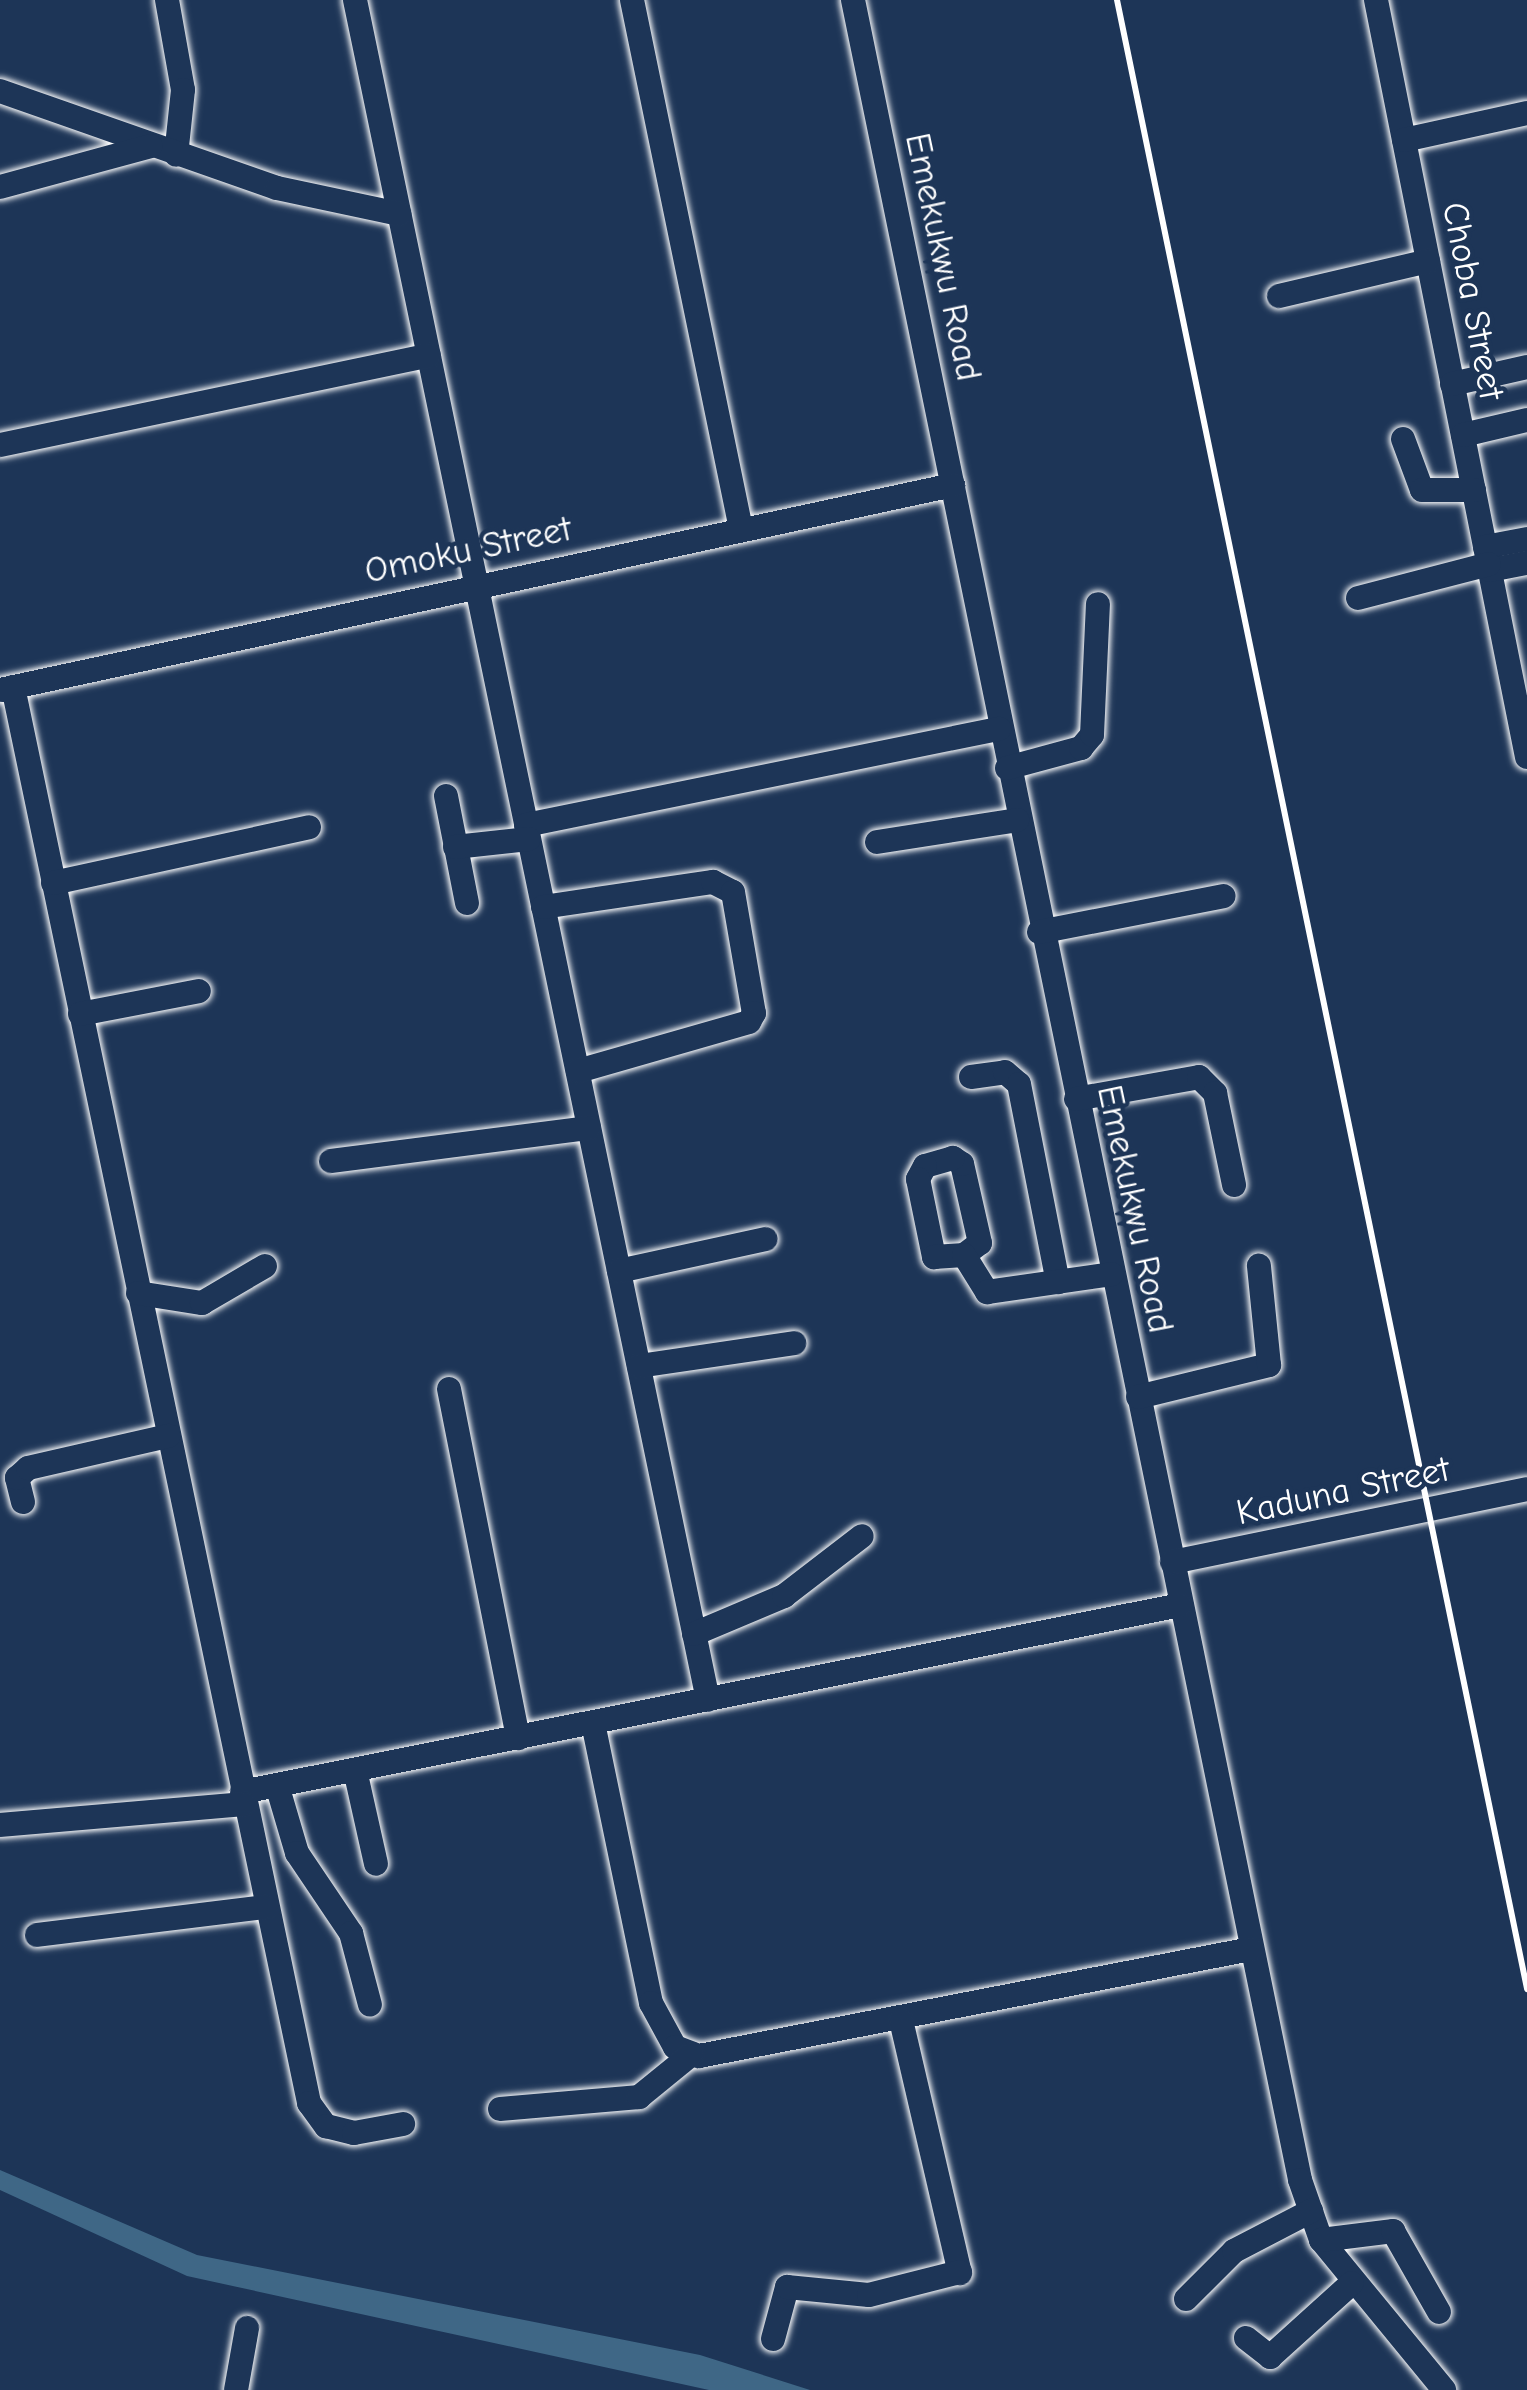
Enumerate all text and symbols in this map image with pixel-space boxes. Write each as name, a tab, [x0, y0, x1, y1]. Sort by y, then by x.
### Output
street label: Emekukwu Road	[896, 129, 990, 385]
street label: Choba Street	[1433, 198, 1513, 404]
street label: Omoku Street	[361, 507, 575, 593]
street label: Emekukwu Road	[1088, 1081, 1182, 1337]
street label: Kaduna Street	[1232, 1447, 1454, 1535]

